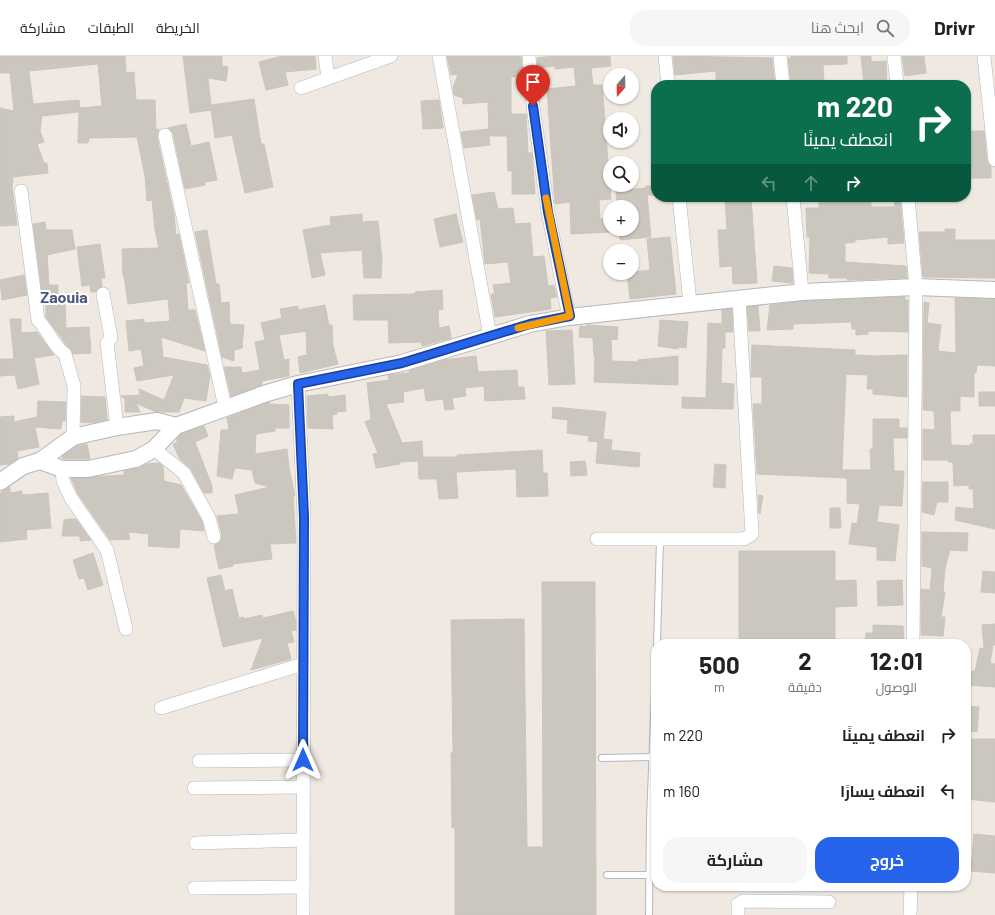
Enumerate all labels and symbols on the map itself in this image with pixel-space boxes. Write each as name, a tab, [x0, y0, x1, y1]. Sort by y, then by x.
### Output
pin	[516, 65, 550, 106]
north arrow	[603, 68, 639, 104]
district label: Zaouia	[40, 287, 88, 306]
position arrow	[282, 739, 324, 781]

